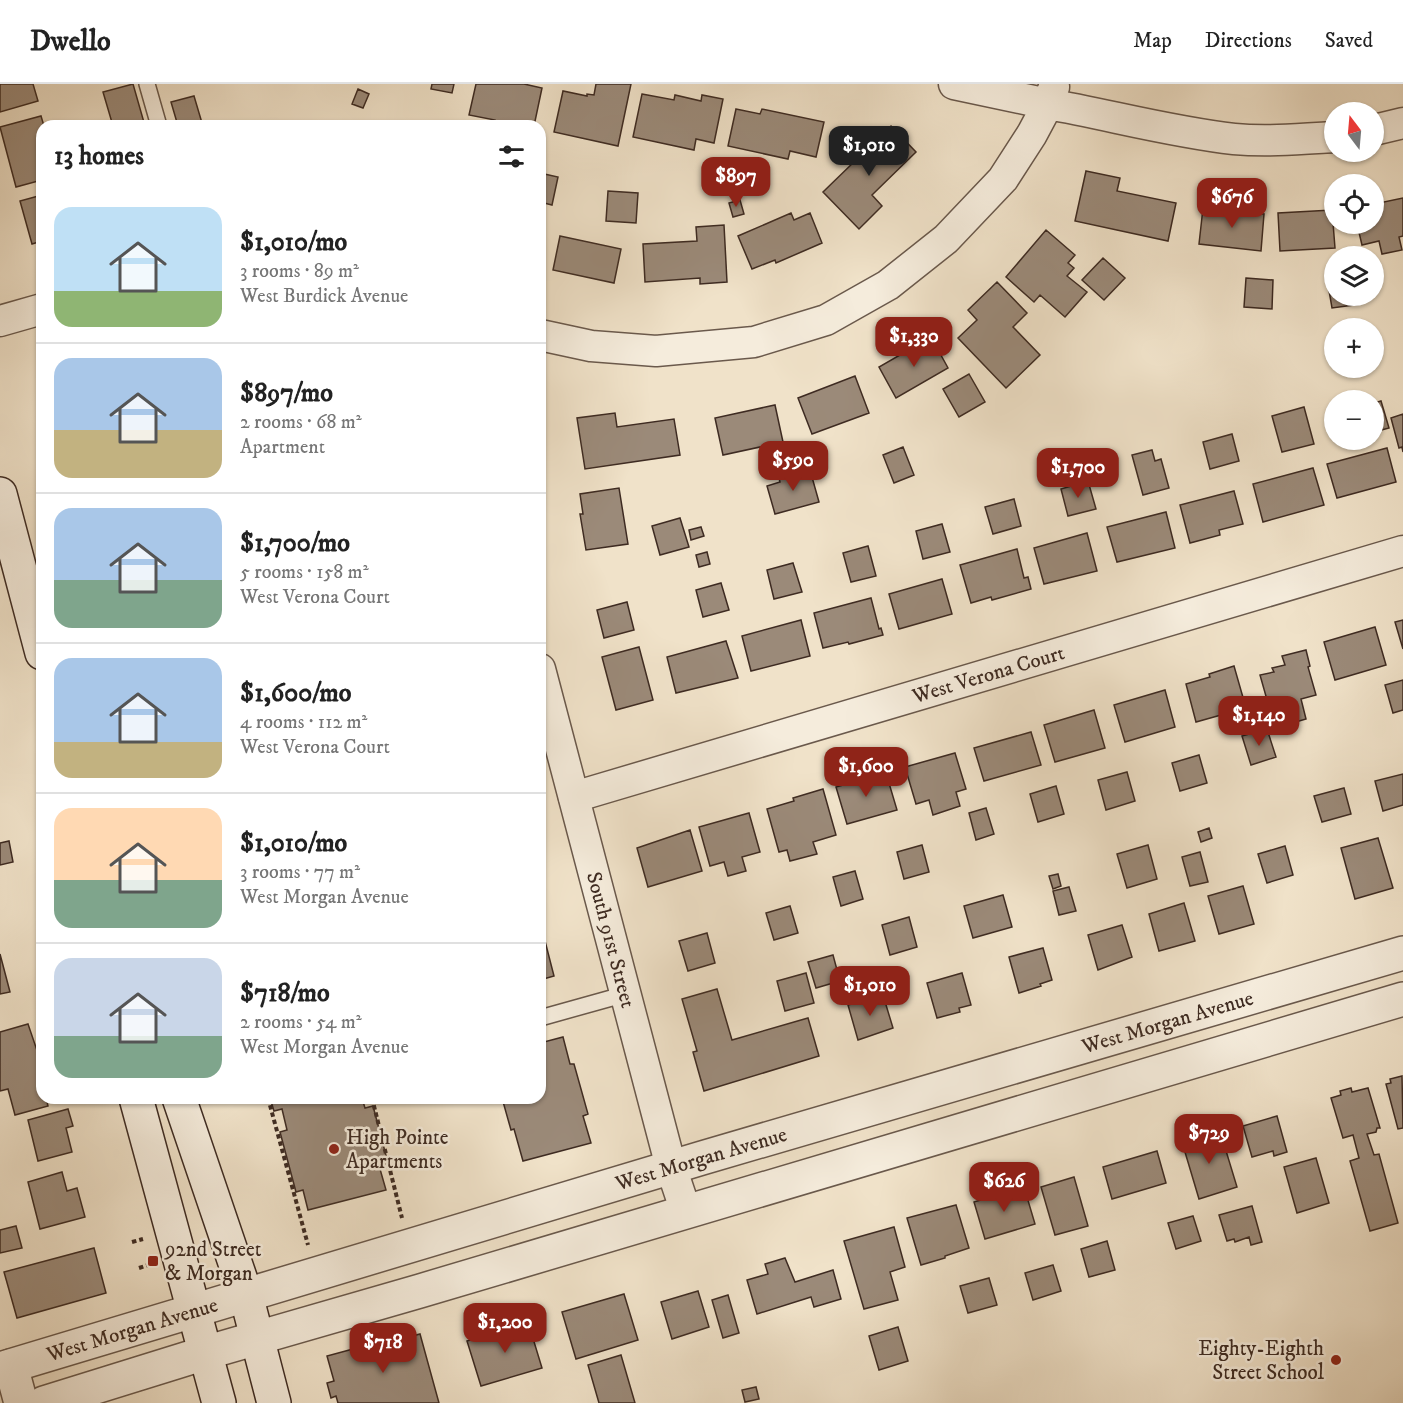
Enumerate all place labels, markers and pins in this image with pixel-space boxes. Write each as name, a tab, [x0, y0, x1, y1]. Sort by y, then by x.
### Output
pin: $1,010	[820, 126, 918, 177]
pin: $897	[700, 157, 772, 208]
pin: $676	[1196, 178, 1268, 229]
pin: $1,330	[865, 317, 963, 368]
pin: $590	[757, 441, 829, 492]
pin: $1,700	[1029, 448, 1127, 499]
pin: $1,140	[1210, 696, 1308, 747]
pin: $1,600	[817, 747, 915, 798]
pin: $1,010	[821, 966, 919, 1017]
pin: $729	[1173, 1114, 1245, 1165]
place label: High Pointe Apartments	[346, 1125, 449, 1175]
marker: High Pointe Apartments	[327, 1142, 341, 1156]
pin: $626	[968, 1162, 1040, 1213]
place label: 92nd Street & Morgan	[164, 1237, 262, 1287]
marker: 92nd Street & Morgan	[146, 1254, 160, 1268]
pin: $1,200	[456, 1303, 554, 1354]
pin: $718	[347, 1323, 419, 1374]
place label: Eighty-Eighth Street School	[1198, 1336, 1325, 1386]
marker: Eighty-Eighth Street School	[1329, 1353, 1343, 1367]

